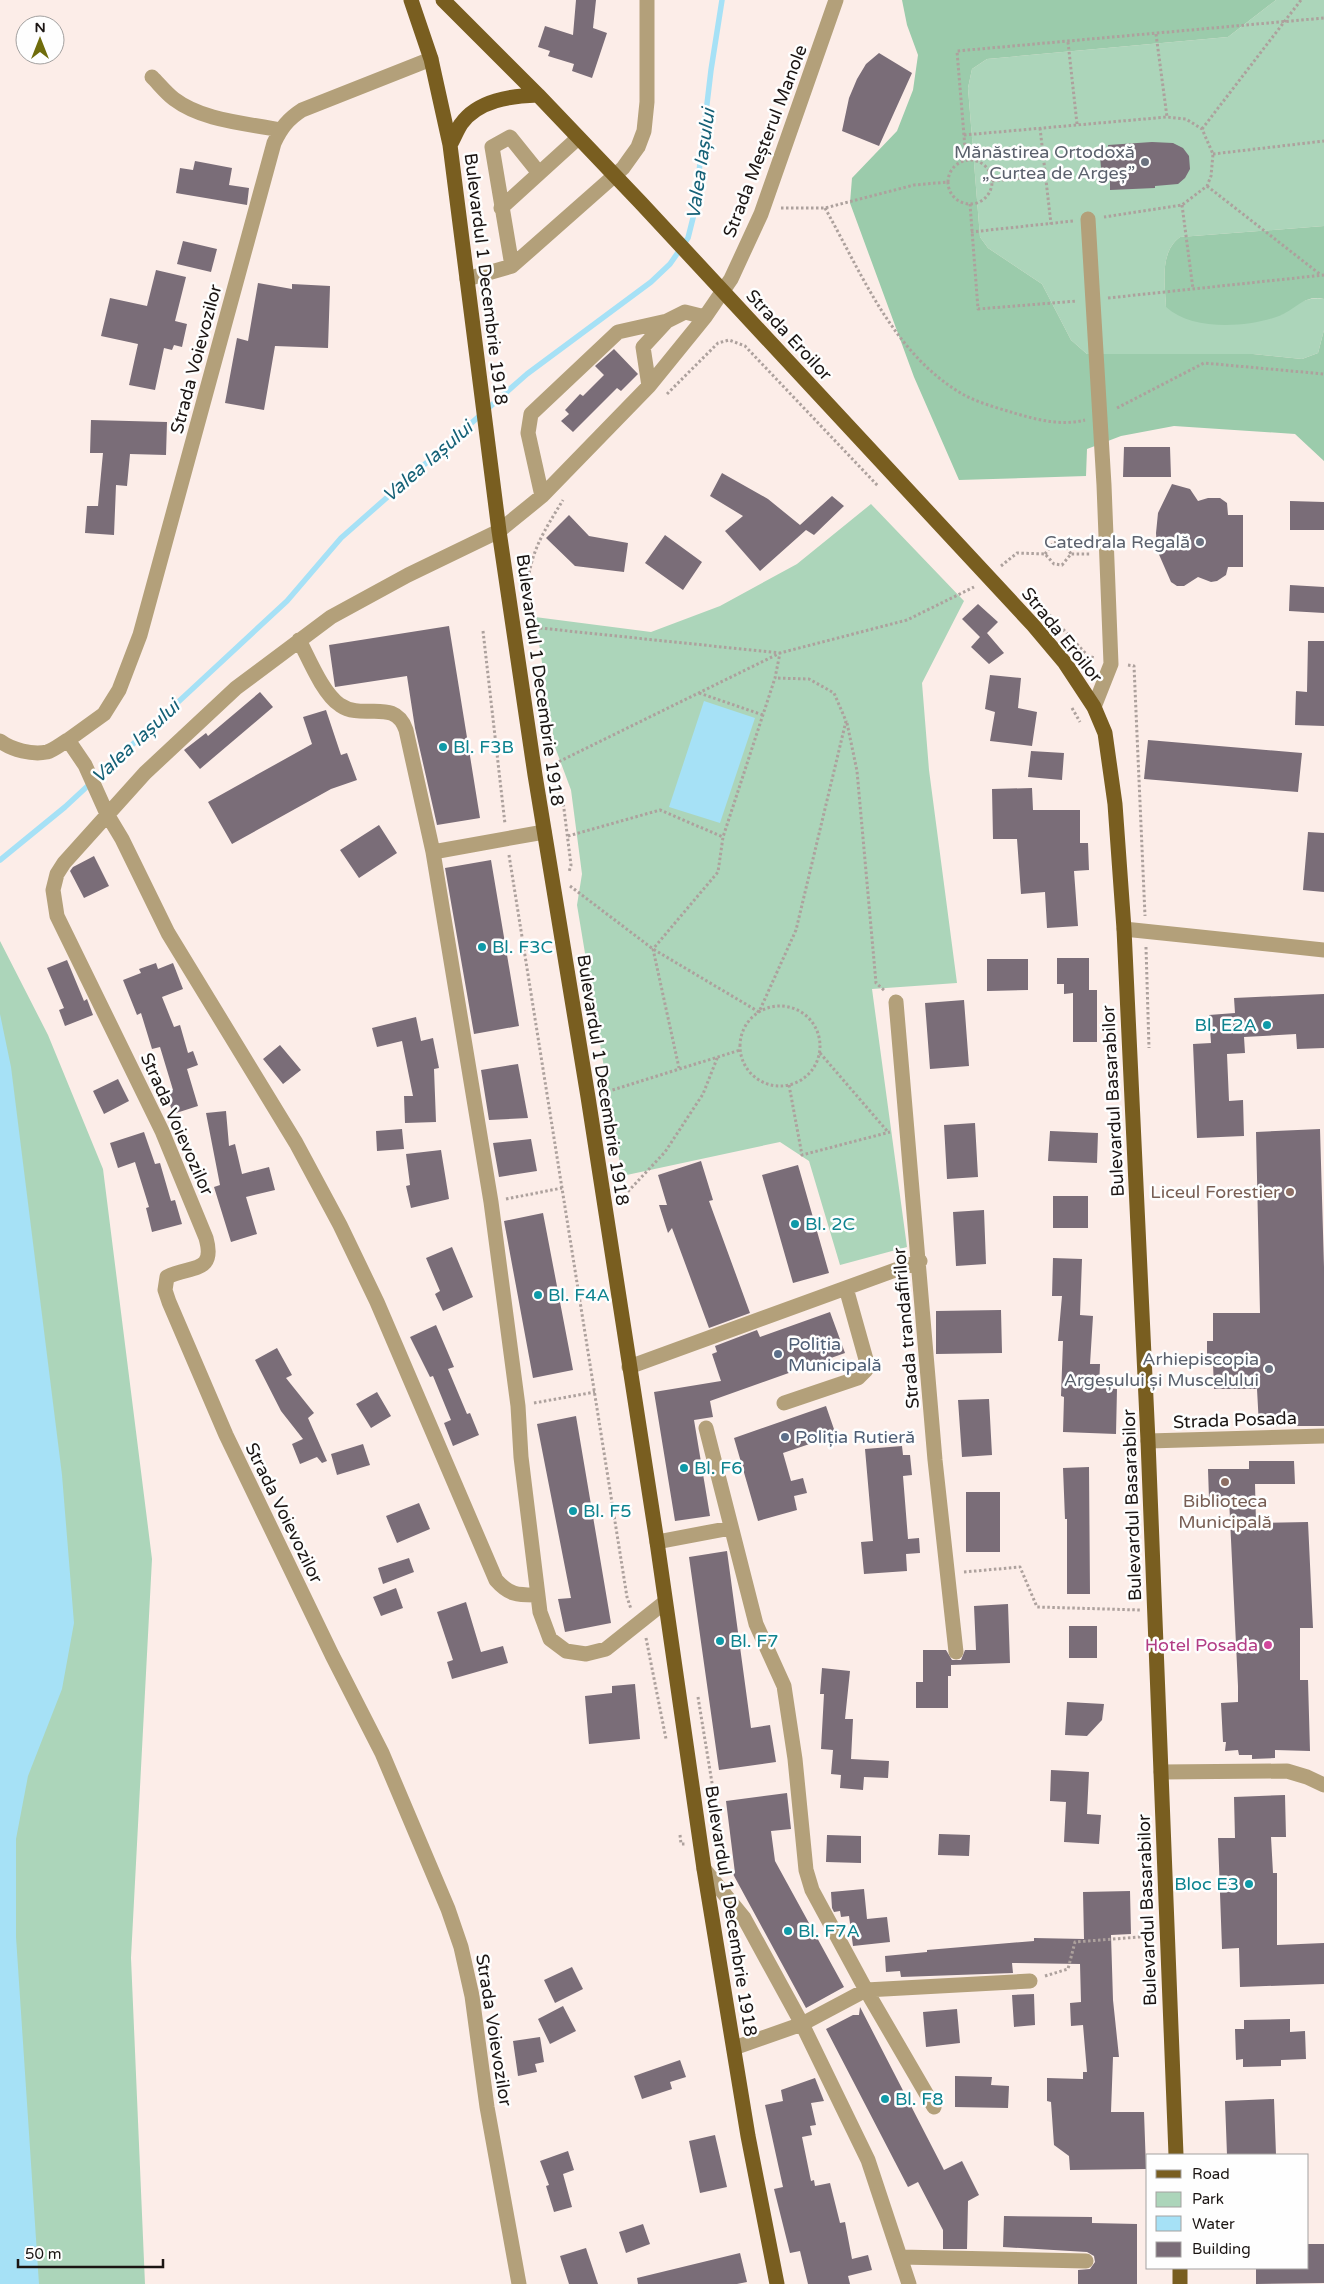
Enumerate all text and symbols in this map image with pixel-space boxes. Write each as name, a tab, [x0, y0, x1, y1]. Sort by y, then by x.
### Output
north arrow	[15, 15, 65, 65]
text: N	[34, 19, 46, 36]
street label: Strada Meșterul Manole	[718, 42, 812, 240]
water label: Valea Iașului	[682, 105, 720, 221]
place label: Mănăstirea Ortodoxă „Curtea de Argeș”	[954, 141, 1135, 184]
street label: Bulevardul 1 Decembrie 1918	[460, 152, 512, 406]
marker: Mănăstirea Ortodoxă „Curtea de Argeș”	[1139, 156, 1151, 168]
street label: Strada Voievozilor	[165, 282, 227, 436]
street label: Strada Eroilor	[741, 285, 837, 385]
water label: Valea Iașului	[378, 415, 479, 507]
place label: Catedrala Regală	[1044, 531, 1190, 553]
marker: Catedrala Regală	[1194, 536, 1206, 548]
street label: Bulevardul 1 Decembrie 1918	[511, 553, 569, 807]
street label: Strada Eroilor	[1017, 583, 1107, 687]
water label: Valea Iașului	[87, 694, 186, 788]
place label: Bl. F3B	[453, 736, 514, 758]
marker: Bl. F3B	[437, 741, 449, 753]
place label: Bl. F3C	[492, 936, 553, 958]
marker: Bl. F3C	[476, 941, 488, 953]
street label: Bulevardul 1 Decembrie 1918	[572, 953, 634, 1207]
street label: Bulevardul Basarabilor	[1097, 1004, 1129, 1197]
place label: Bl. E2A	[1195, 1014, 1257, 1036]
marker: Bl. E2A	[1261, 1019, 1273, 1031]
street label: Strada Voievozilor	[136, 1049, 218, 1199]
place label: Liceul Forestier	[1150, 1181, 1280, 1203]
marker: Liceul Forestier	[1284, 1186, 1296, 1198]
place label: Bl. 2C	[805, 1213, 855, 1235]
marker: Bl. 2C	[789, 1218, 801, 1230]
street label: Strada trandafirilor	[888, 1246, 924, 1410]
place label: Bl. F4A	[548, 1284, 610, 1306]
marker: Bl. F4A	[532, 1289, 544, 1301]
place label: Poliția Municipală	[788, 1333, 882, 1376]
marker: Poliția Municipală	[772, 1348, 784, 1360]
place label: Arhiepiscopia Argeșului și Muscelului	[1064, 1348, 1259, 1391]
marker: Arhiepiscopia Argeșului și Muscelului	[1263, 1363, 1275, 1375]
street label: Strada Posada	[1173, 1407, 1297, 1433]
street label: Bulevardul Basarabilor	[1118, 1409, 1146, 1601]
place label: Poliția Rutieră	[795, 1426, 915, 1448]
marker: Poliția Rutieră	[779, 1431, 791, 1443]
street label: Strada Voievozilor	[240, 1439, 328, 1587]
place label: Bl. F6	[694, 1457, 742, 1479]
marker: Bl. F6	[678, 1462, 690, 1474]
marker: Biblioteca Municipală	[1219, 1476, 1231, 1488]
place label: Biblioteca Municipală	[1178, 1490, 1272, 1533]
place label: Bl. F5	[583, 1500, 631, 1522]
marker: Bl. F5	[567, 1505, 579, 1517]
place label: Bl. F7	[730, 1630, 778, 1652]
place label: Hotel Posada	[1145, 1634, 1258, 1656]
marker: Bl. F7	[714, 1635, 726, 1647]
marker: Hotel Posada	[1262, 1639, 1274, 1651]
street label: Bulevardul 1 Decembrie 1918	[700, 1784, 762, 2038]
street label: Bulevardul Basarabilor	[1133, 1814, 1161, 2006]
place label: Bloc E3	[1174, 1873, 1239, 1895]
marker: Bloc E3	[1243, 1878, 1255, 1890]
place label: Bl. F7A	[798, 1920, 860, 1942]
marker: Bl. F7A	[782, 1925, 794, 1937]
street label: Strada Voievozilor	[471, 1952, 517, 2108]
place label: Bl. F8	[895, 2088, 943, 2110]
marker: Bl. F8	[879, 2093, 891, 2105]
legend	[1146, 2154, 1309, 2269]
text: Road	[1192, 2165, 1230, 2183]
text: Park	[1192, 2190, 1224, 2208]
text: Water	[1192, 2215, 1235, 2233]
scale bar	[18, 2236, 162, 2268]
text: Building	[1192, 2240, 1251, 2258]
text: 50 m	[25, 2245, 62, 2263]

